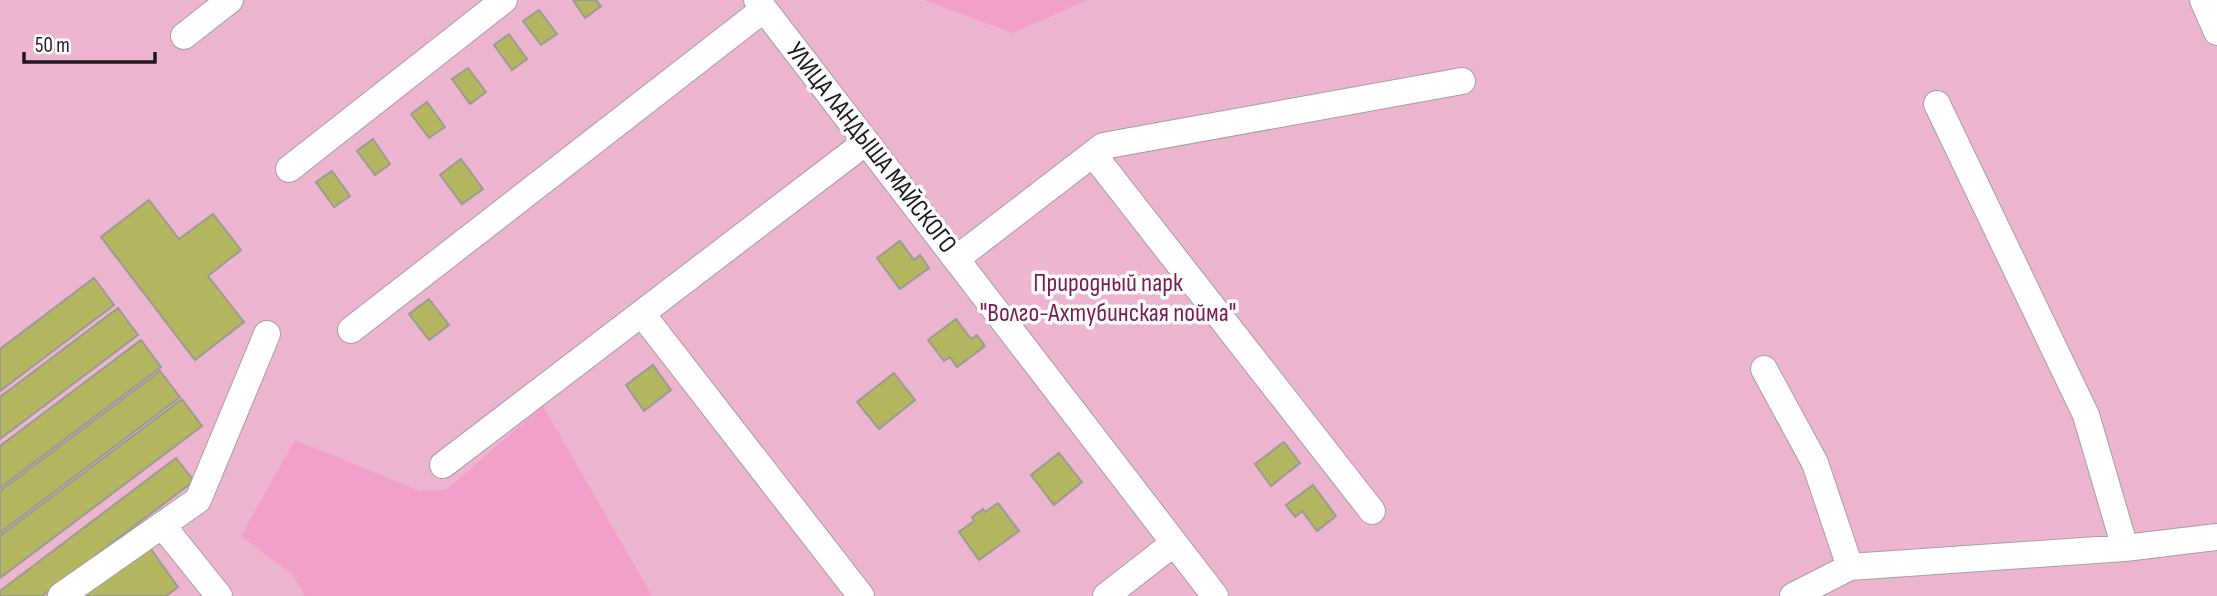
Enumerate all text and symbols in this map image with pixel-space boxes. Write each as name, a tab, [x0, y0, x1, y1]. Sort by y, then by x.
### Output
scale bar	[24, 21, 156, 65]
text: 50 m	[35, 33, 70, 58]
street label: УЛИЦА ЛАНДЫША МАЙСКОГО	[779, 37, 963, 259]
park label: Природный парк "Волго-Ахтубинская пойма"	[980, 268, 1236, 329]

